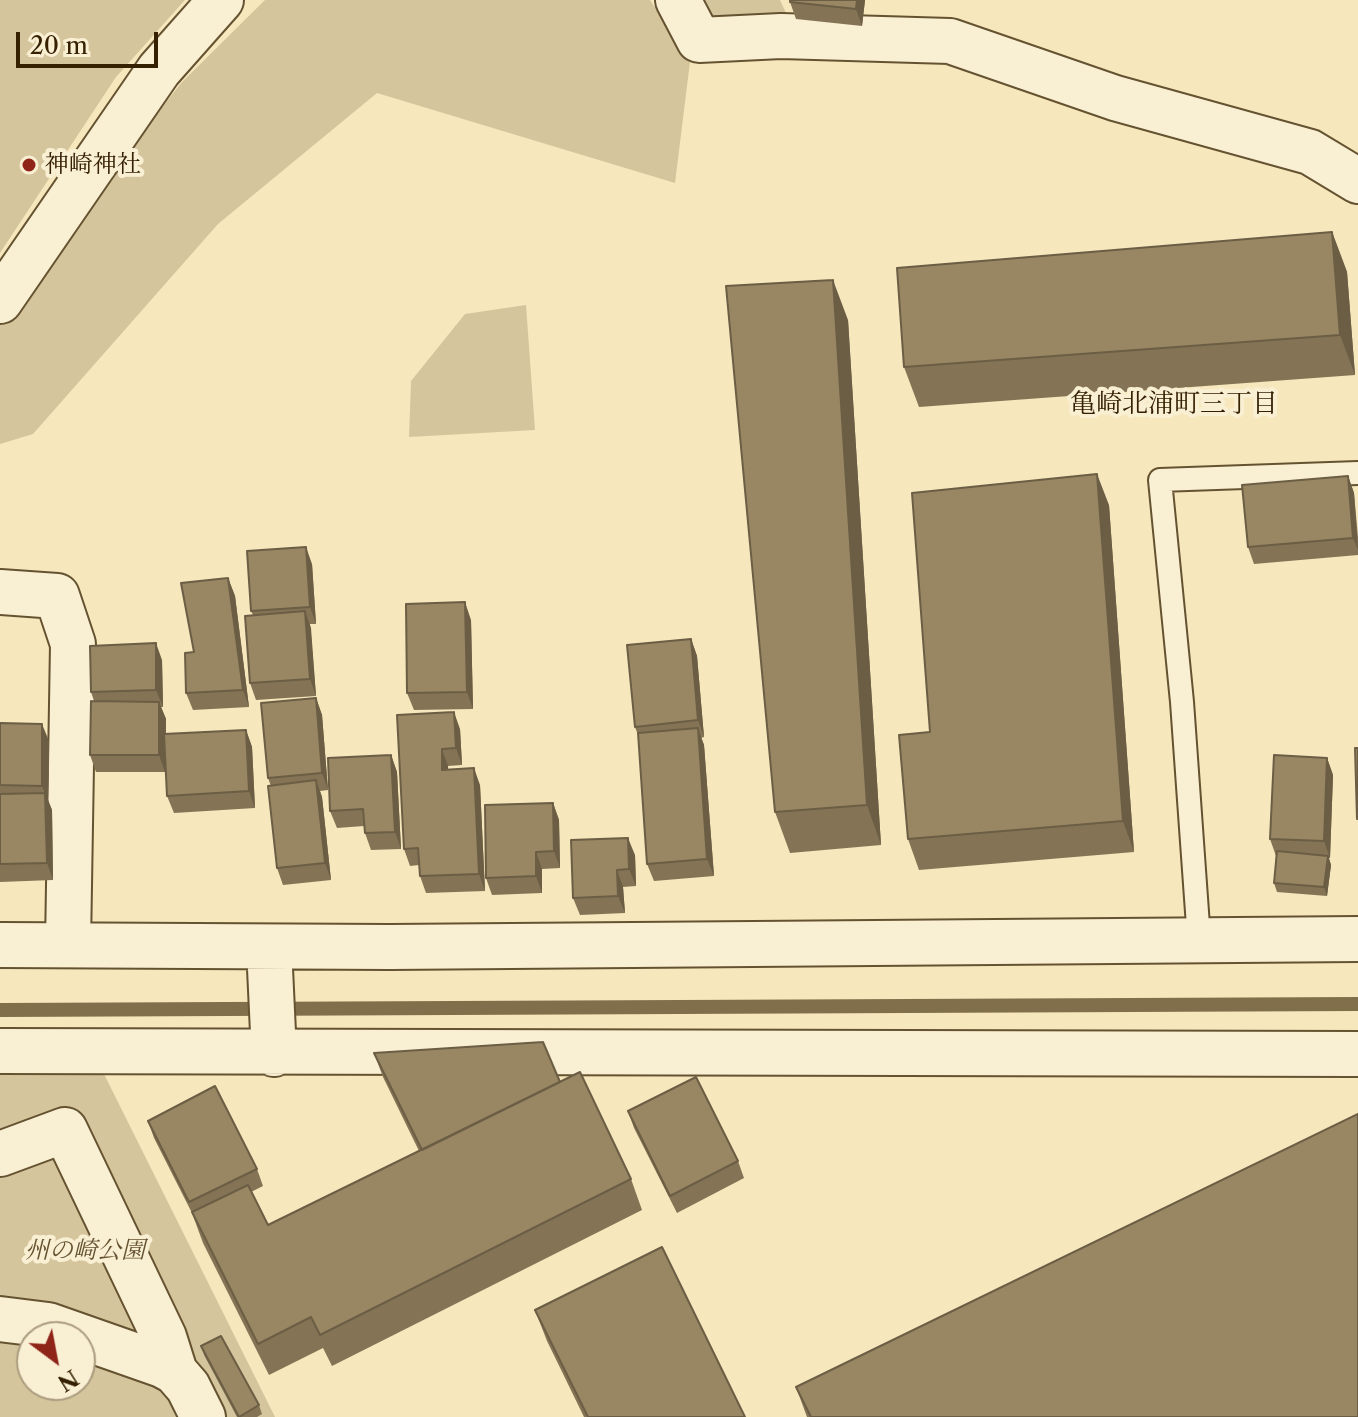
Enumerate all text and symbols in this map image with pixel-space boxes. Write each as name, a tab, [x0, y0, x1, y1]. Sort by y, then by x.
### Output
scale bar	[20, 16, 162, 66]
text: 20 m	[30, 31, 88, 60]
place label: 神崎神社	[45, 151, 141, 179]
marker: 神崎神社	[20, 156, 38, 174]
district label: 亀崎北浦町三丁目	[1070, 388, 1278, 420]
park label: 州の崎公園	[25, 1237, 145, 1265]
north arrow	[16, 1321, 96, 1401]
text: N	[53, 1364, 83, 1397]

